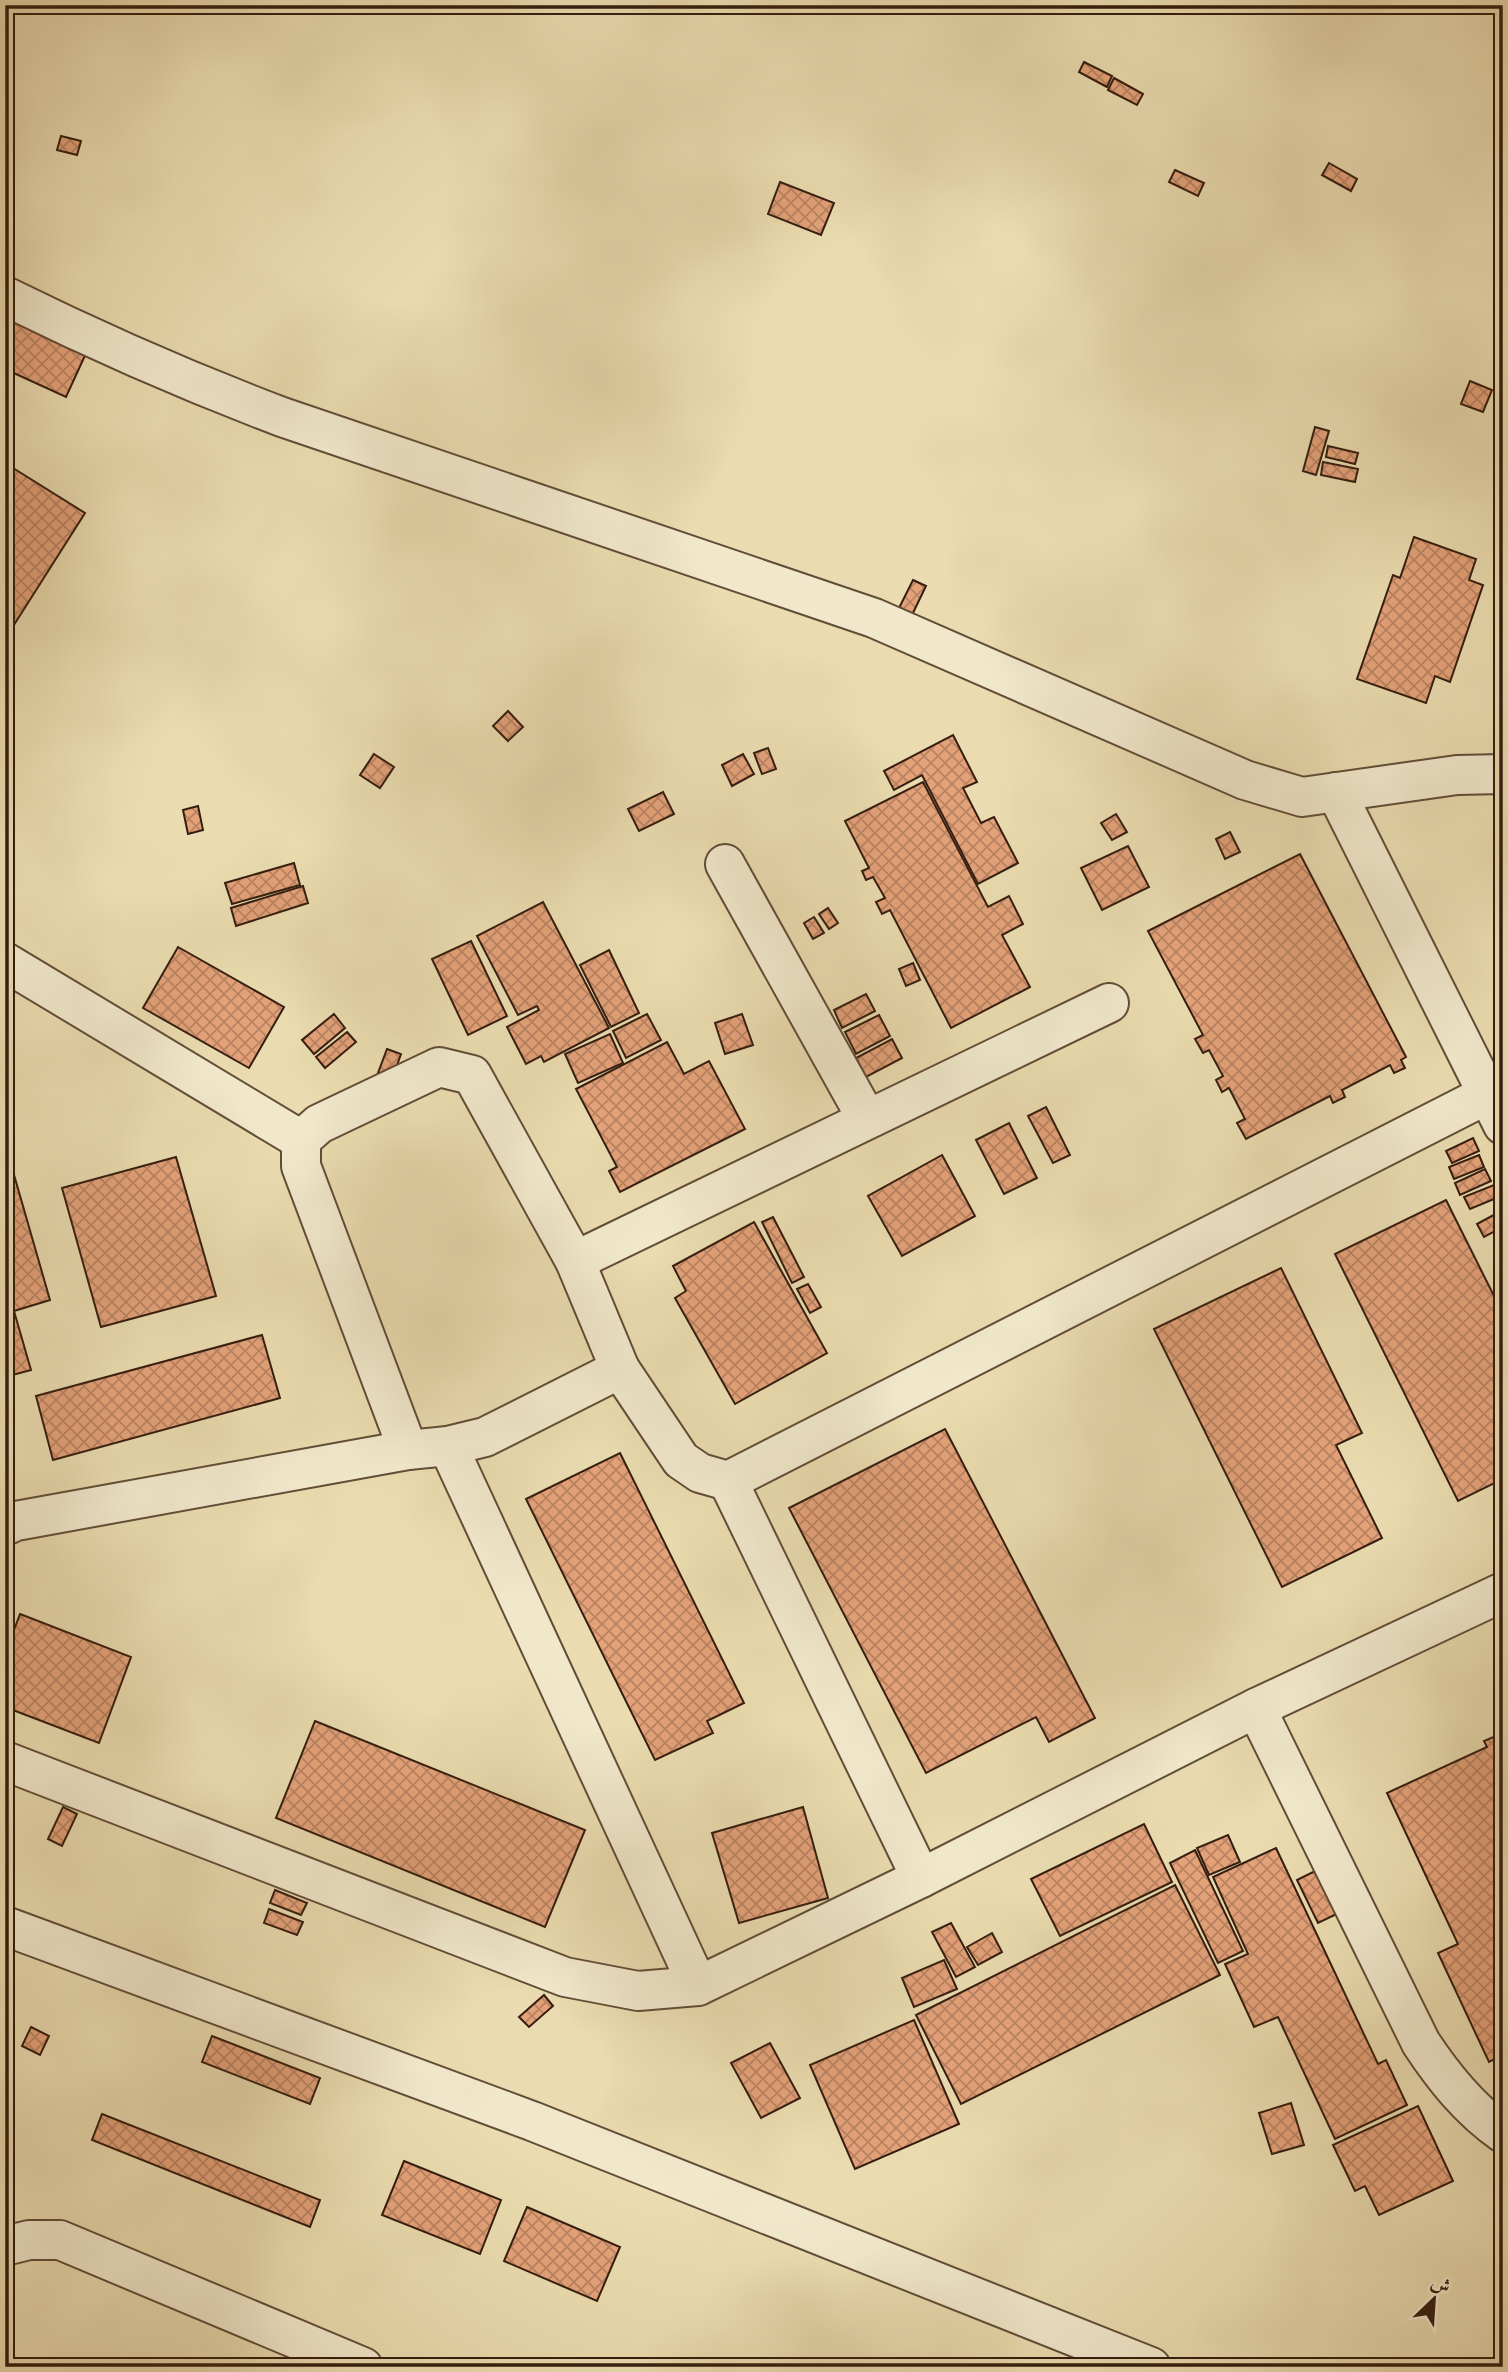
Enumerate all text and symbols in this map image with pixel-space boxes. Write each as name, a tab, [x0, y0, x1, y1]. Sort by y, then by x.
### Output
north arrow	[1400, 2264, 1470, 2334]
text: ش	[1426, 2270, 1454, 2301]

